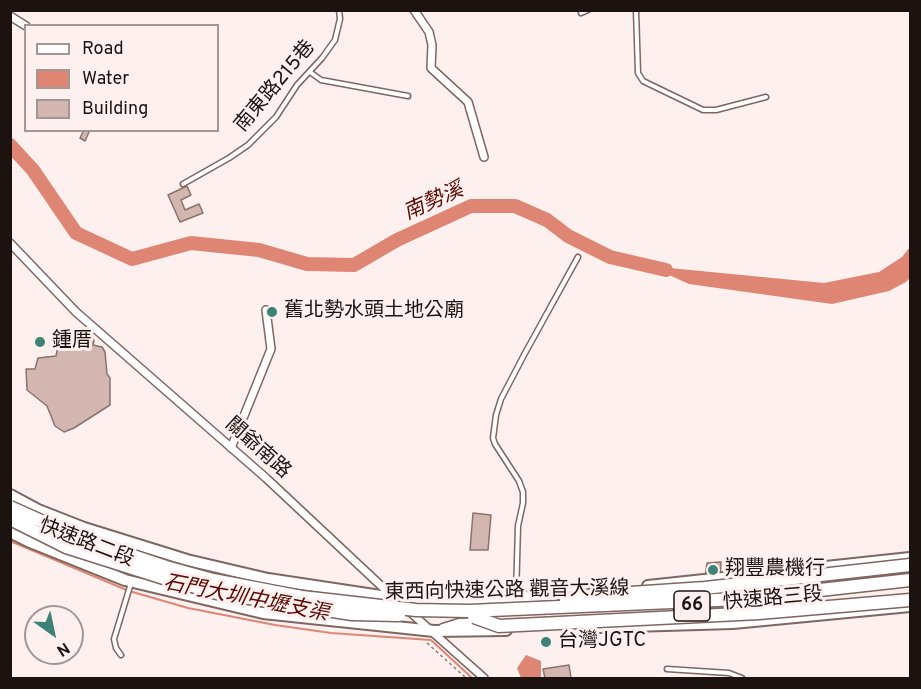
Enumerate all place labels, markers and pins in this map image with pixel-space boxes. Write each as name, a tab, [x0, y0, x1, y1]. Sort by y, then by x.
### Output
place label: 舊北勢水頭土地公廟	[284, 300, 464, 324]
marker: 舊北勢水頭土地公廟	[265, 305, 279, 319]
place label: 鍾厝	[52, 330, 92, 354]
marker: 鍾厝	[33, 335, 47, 349]
place label: 翔豐農機行	[725, 558, 825, 582]
marker: 翔豐農機行	[706, 563, 720, 577]
place label: 台灣JGTC	[558, 630, 646, 654]
marker: 台灣JGTC	[539, 635, 553, 649]

